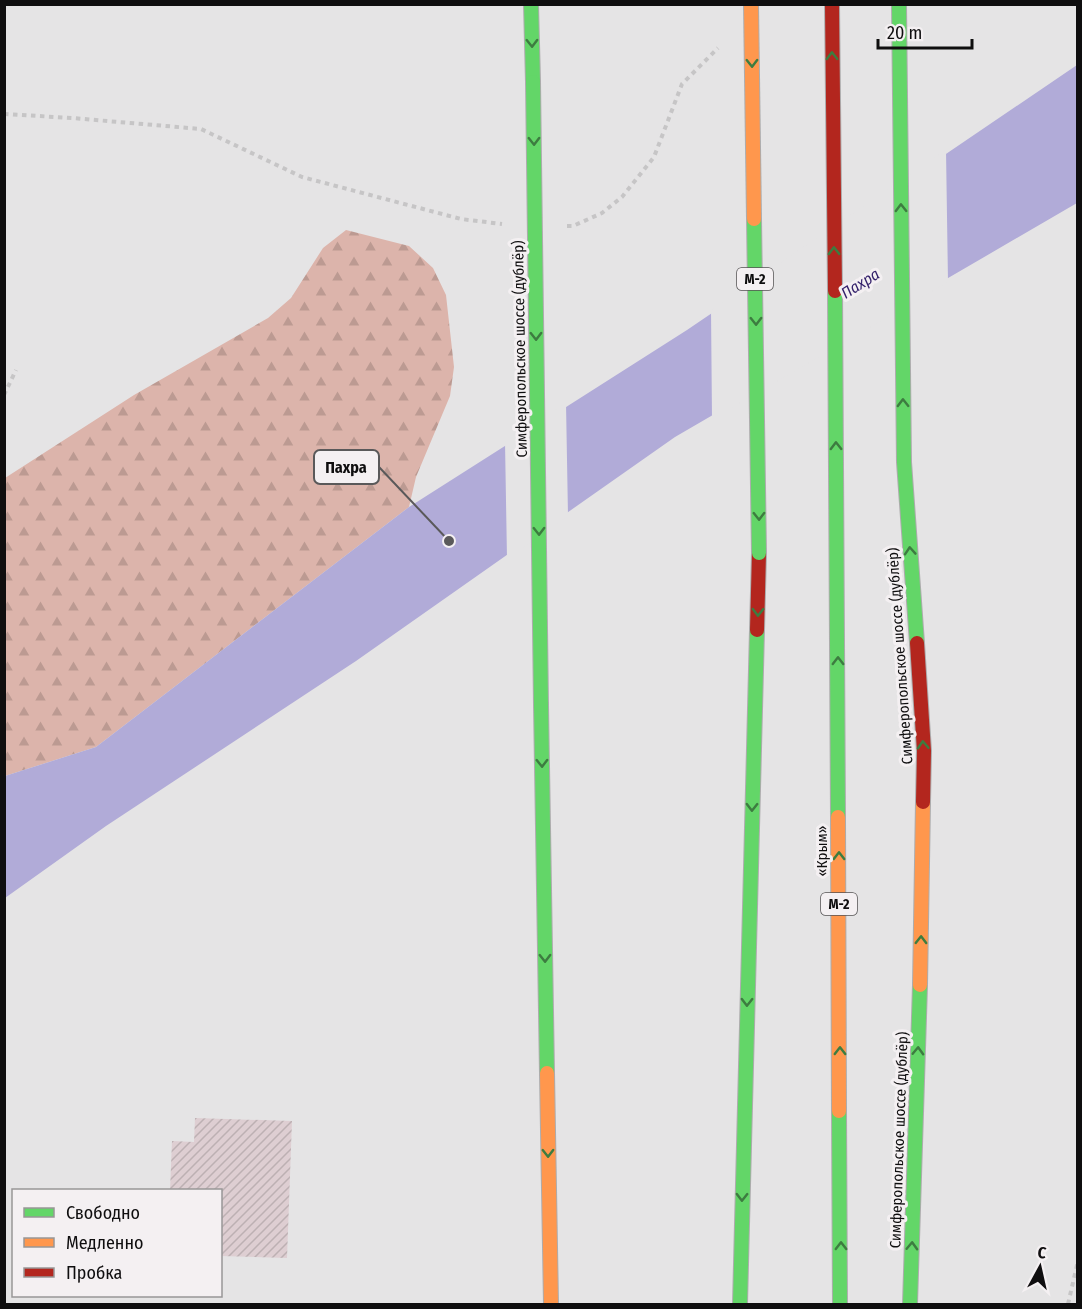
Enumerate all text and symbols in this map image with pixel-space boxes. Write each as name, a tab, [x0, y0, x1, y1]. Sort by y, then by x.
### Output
scale bar	[878, 12, 972, 50]
text: 20 m	[887, 22, 922, 44]
one-way arrow	[526, 39, 538, 48]
one-way arrow	[826, 51, 838, 60]
one-way arrow	[746, 58, 758, 67]
one-way arrow	[527, 136, 540, 145]
one-way arrow	[895, 204, 907, 213]
street label: Симферопольское шоссе (дублёр)	[509, 240, 531, 458]
one-way arrow	[828, 246, 840, 255]
water label: Пахра	[838, 264, 883, 303]
road number: М-2	[737, 268, 773, 290]
one-way arrow	[750, 316, 762, 325]
one-way arrow	[530, 331, 542, 340]
one-way arrow	[897, 399, 909, 408]
one-way arrow	[830, 441, 842, 450]
callout: Пахра	[314, 450, 379, 484]
text: Пахра	[325, 458, 367, 477]
one-way arrow	[752, 511, 765, 520]
one-way arrow	[533, 526, 545, 535]
one-way arrow	[904, 546, 917, 555]
street label: Симферопольское шоссе (дублёр)	[883, 547, 917, 765]
one-way arrow	[751, 607, 764, 616]
one-way arrow	[832, 657, 844, 666]
one-way arrow	[917, 741, 930, 750]
one-way arrow	[536, 759, 548, 768]
one-way arrow	[746, 802, 759, 811]
street label: «Крым»	[813, 825, 831, 877]
one-way arrow	[833, 852, 845, 861]
road number: М-2	[821, 893, 857, 915]
one-way arrow	[915, 936, 927, 945]
one-way arrow	[539, 954, 551, 963]
one-way arrow	[741, 997, 754, 1006]
street label: Симферопольское шоссе (дублёр)	[886, 1031, 912, 1249]
one-way arrow	[834, 1047, 846, 1056]
one-way arrow	[912, 1047, 925, 1056]
one-way arrow	[542, 1149, 554, 1158]
legend	[12, 1189, 222, 1297]
one-way arrow	[736, 1192, 749, 1201]
text: Свободно	[66, 1202, 140, 1224]
text: Медленно	[66, 1232, 144, 1254]
north arrow	[1010, 1237, 1070, 1297]
one-way arrow	[835, 1242, 847, 1251]
one-way arrow	[906, 1242, 919, 1251]
text: С	[1037, 1243, 1048, 1263]
text: Пробка	[66, 1262, 122, 1284]

